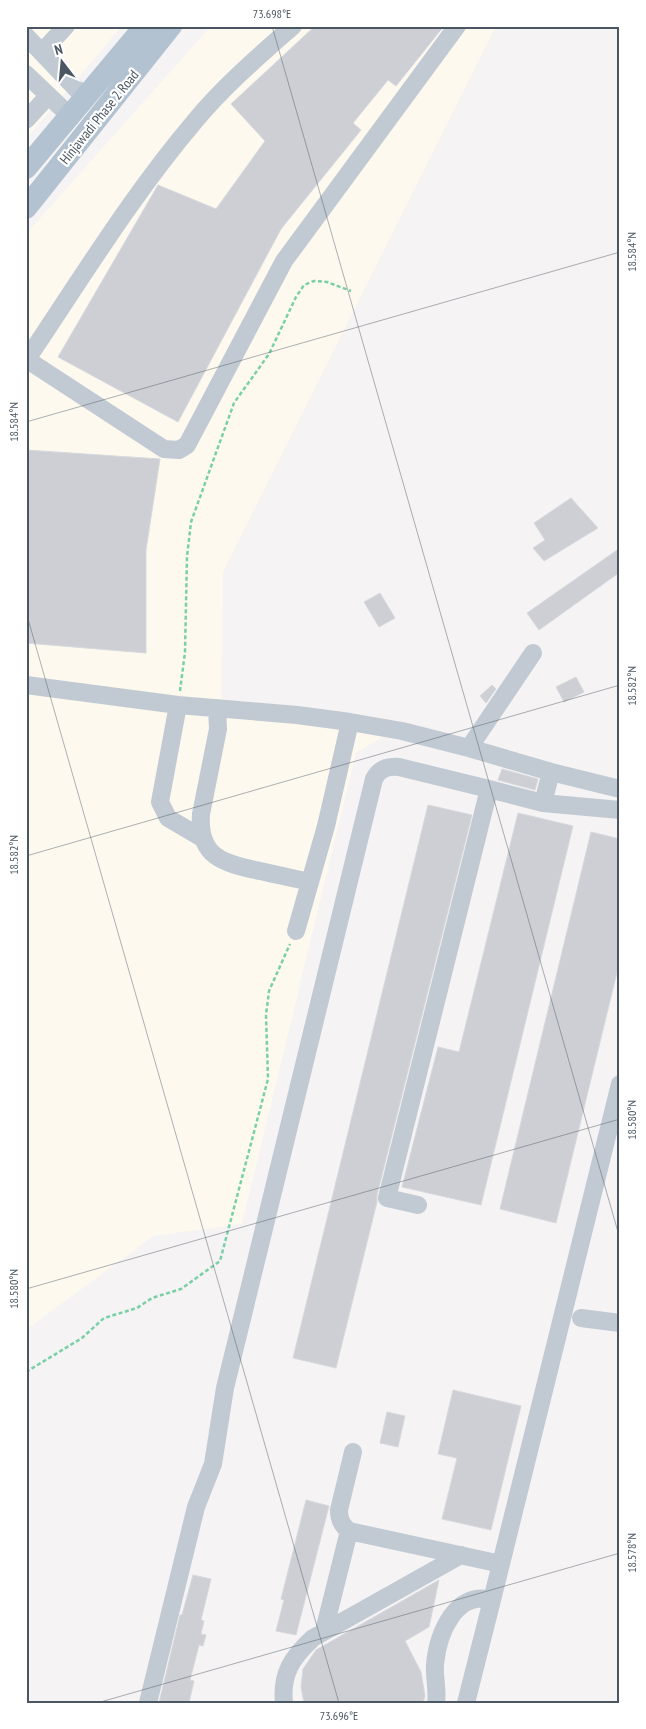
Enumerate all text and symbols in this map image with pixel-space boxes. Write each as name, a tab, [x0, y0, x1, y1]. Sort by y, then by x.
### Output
text: 73.698°E	[253, 6, 291, 21]
north arrow	[38, 38, 88, 88]
text: N	[52, 40, 65, 59]
street label: Hinjawadi Phase 2 Road	[56, 66, 142, 168]
text: 18.584°N	[624, 232, 639, 272]
text: 18.584°N	[6, 402, 21, 442]
text: 18.582°N	[624, 666, 639, 706]
text: 18.582°N	[6, 835, 21, 875]
text: 18.580°N	[624, 1100, 639, 1140]
text: 18.580°N	[6, 1269, 21, 1309]
text: 18.578°N	[624, 1533, 639, 1573]
text: 73.696°E	[320, 1708, 358, 1723]

